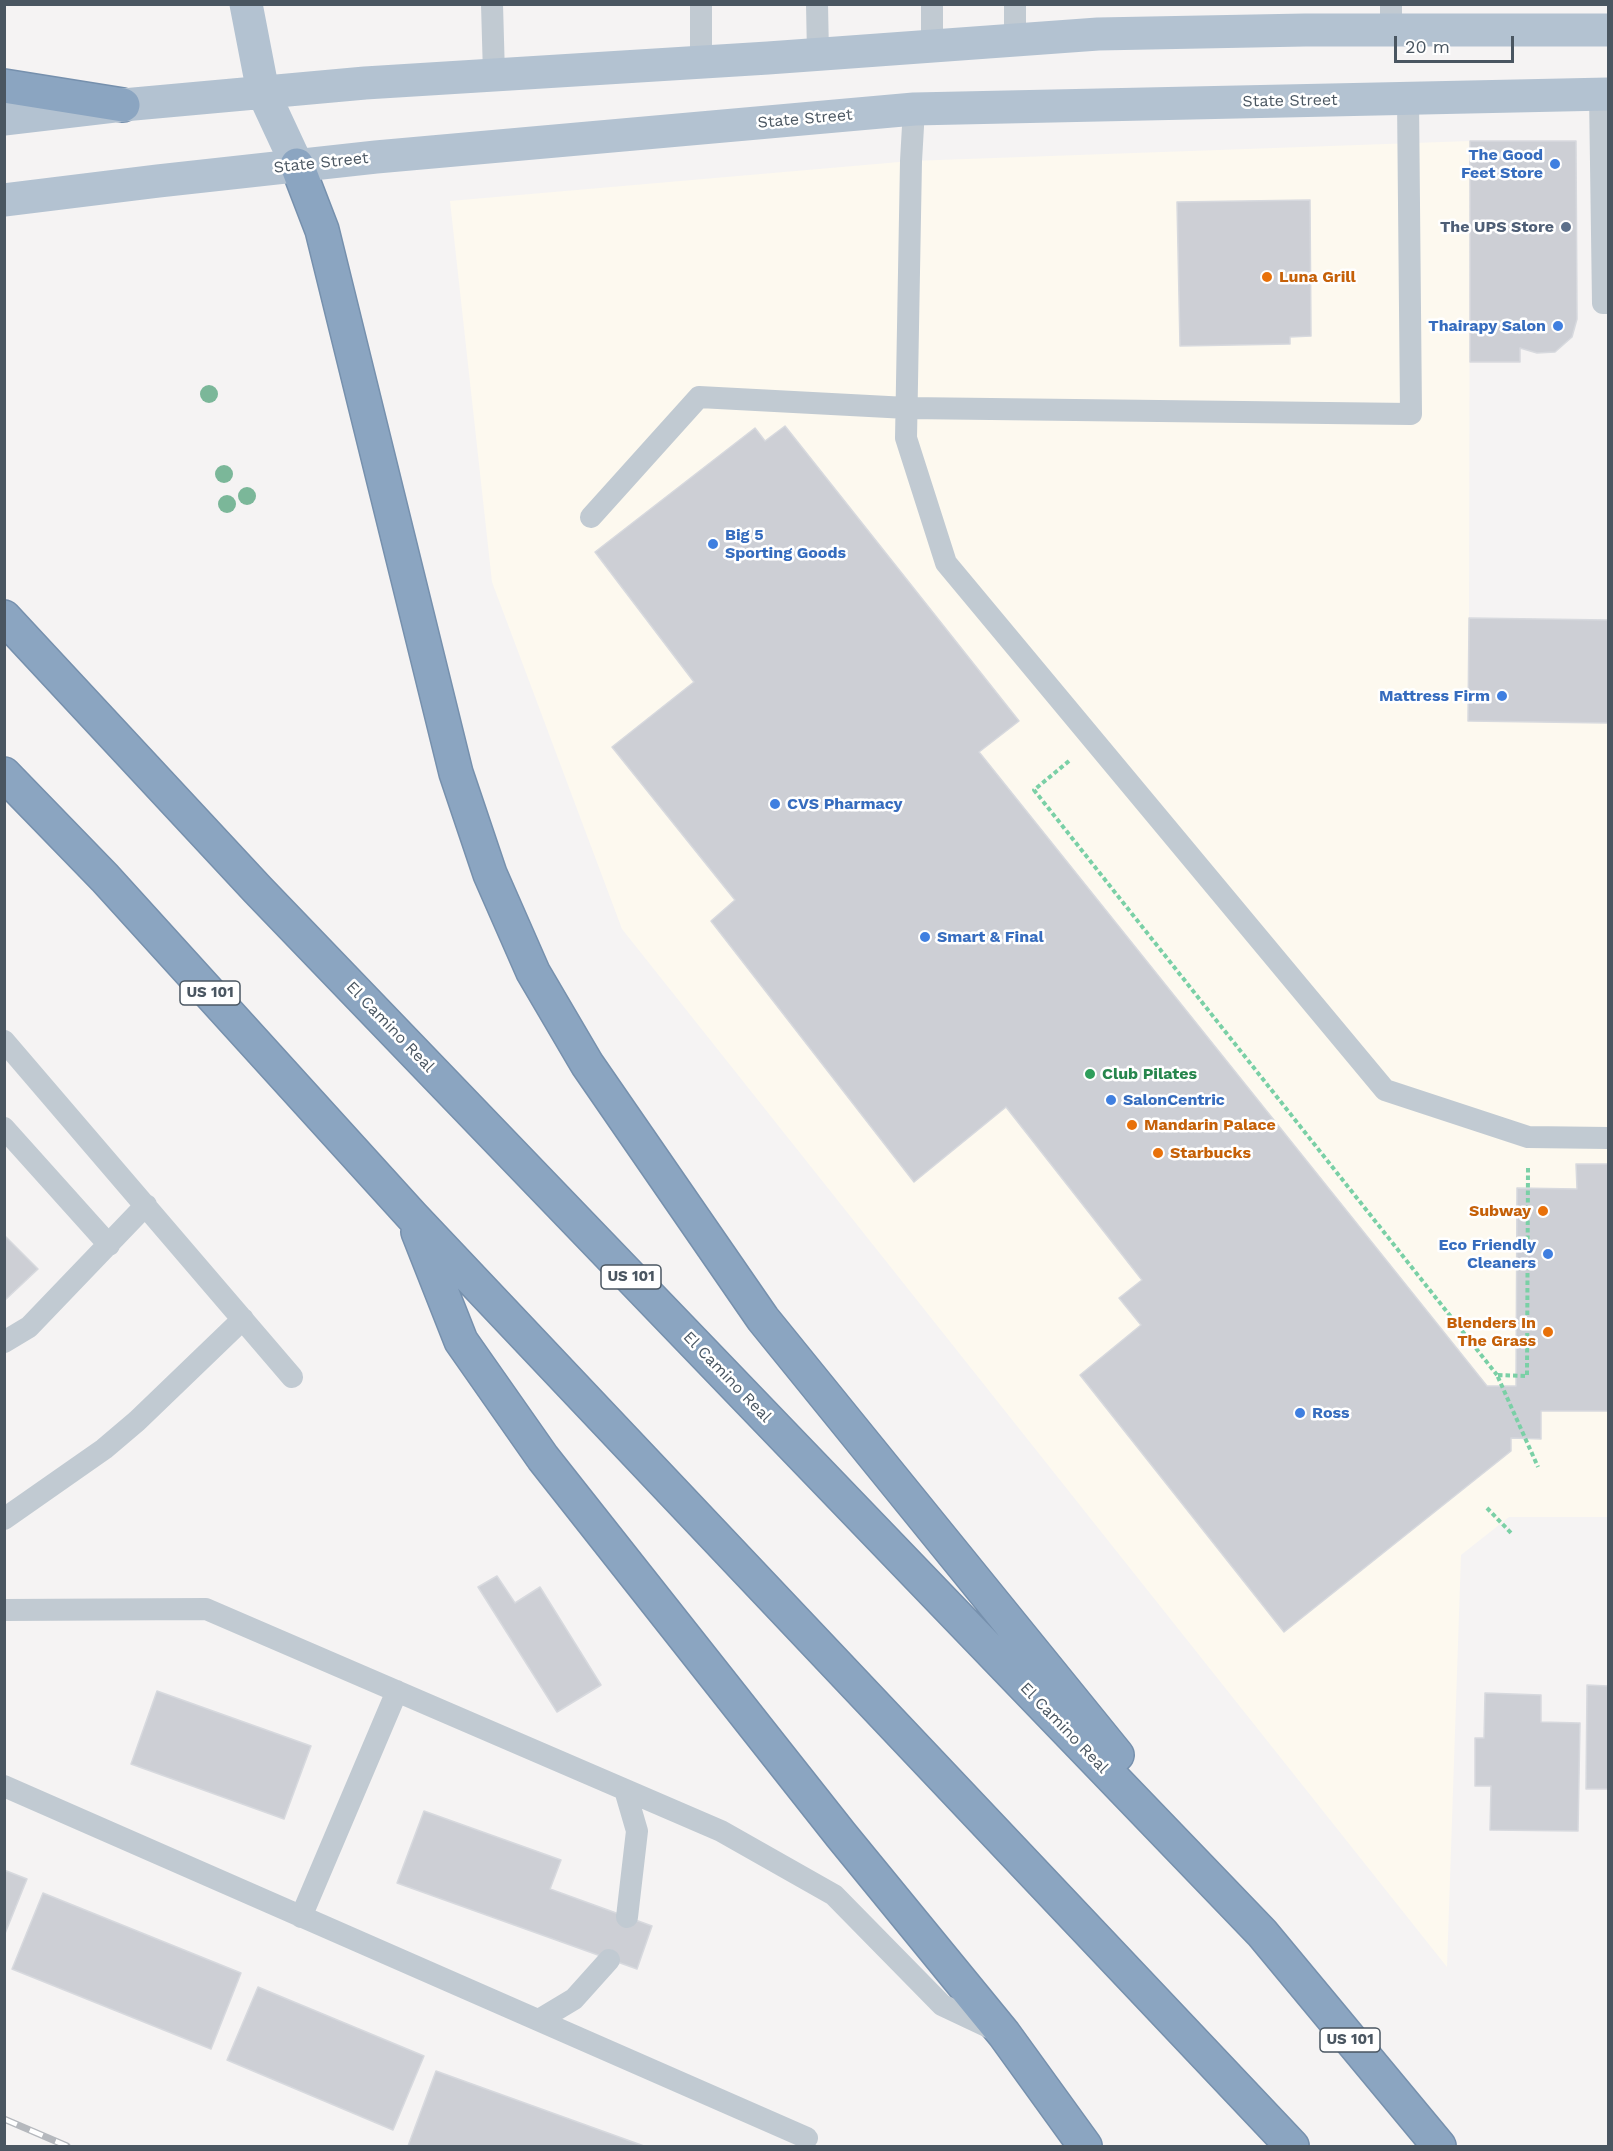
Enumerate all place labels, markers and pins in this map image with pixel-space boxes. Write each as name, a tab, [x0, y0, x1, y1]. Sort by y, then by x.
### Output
place label: The Good Feet Store	[1461, 145, 1543, 183]
marker: The Good Feet Store	[1548, 157, 1562, 171]
place label: The UPS Store	[1440, 217, 1554, 237]
marker: The UPS Store	[1559, 220, 1573, 234]
place label: Luna Grill	[1279, 267, 1356, 287]
marker: Luna Grill	[1260, 270, 1274, 284]
place label: Thairapy Salon	[1428, 316, 1546, 336]
marker: Thairapy Salon	[1551, 319, 1565, 333]
place label: Big 5 Sporting Goods	[725, 525, 846, 563]
marker: Big 5 Sporting Goods	[706, 537, 720, 551]
place label: Mattress Firm	[1379, 686, 1490, 706]
marker: Mattress Firm	[1495, 689, 1509, 703]
place label: CVS Pharmacy	[787, 794, 903, 814]
marker: CVS Pharmacy	[768, 797, 782, 811]
place label: Smart & Final	[937, 927, 1044, 947]
marker: Smart & Final	[918, 930, 932, 944]
place label: Club Pilates	[1102, 1064, 1197, 1084]
marker: Club Pilates	[1083, 1067, 1097, 1081]
place label: SalonCentric	[1123, 1090, 1225, 1110]
marker: SalonCentric	[1104, 1093, 1118, 1107]
place label: Mandarin Palace	[1144, 1115, 1276, 1135]
marker: Mandarin Palace	[1125, 1118, 1139, 1132]
place label: Starbucks	[1170, 1143, 1251, 1163]
marker: Starbucks	[1151, 1146, 1165, 1160]
place label: Subway	[1469, 1201, 1531, 1221]
marker: Subway	[1536, 1204, 1550, 1218]
place label: Eco Friendly Cleaners	[1439, 1235, 1536, 1273]
marker: Eco Friendly Cleaners	[1541, 1247, 1555, 1261]
place label: Blenders In The Grass	[1447, 1313, 1536, 1351]
marker: Blenders In The Grass	[1541, 1325, 1555, 1339]
place label: Ross	[1312, 1403, 1350, 1423]
marker: Ross	[1293, 1406, 1307, 1420]

